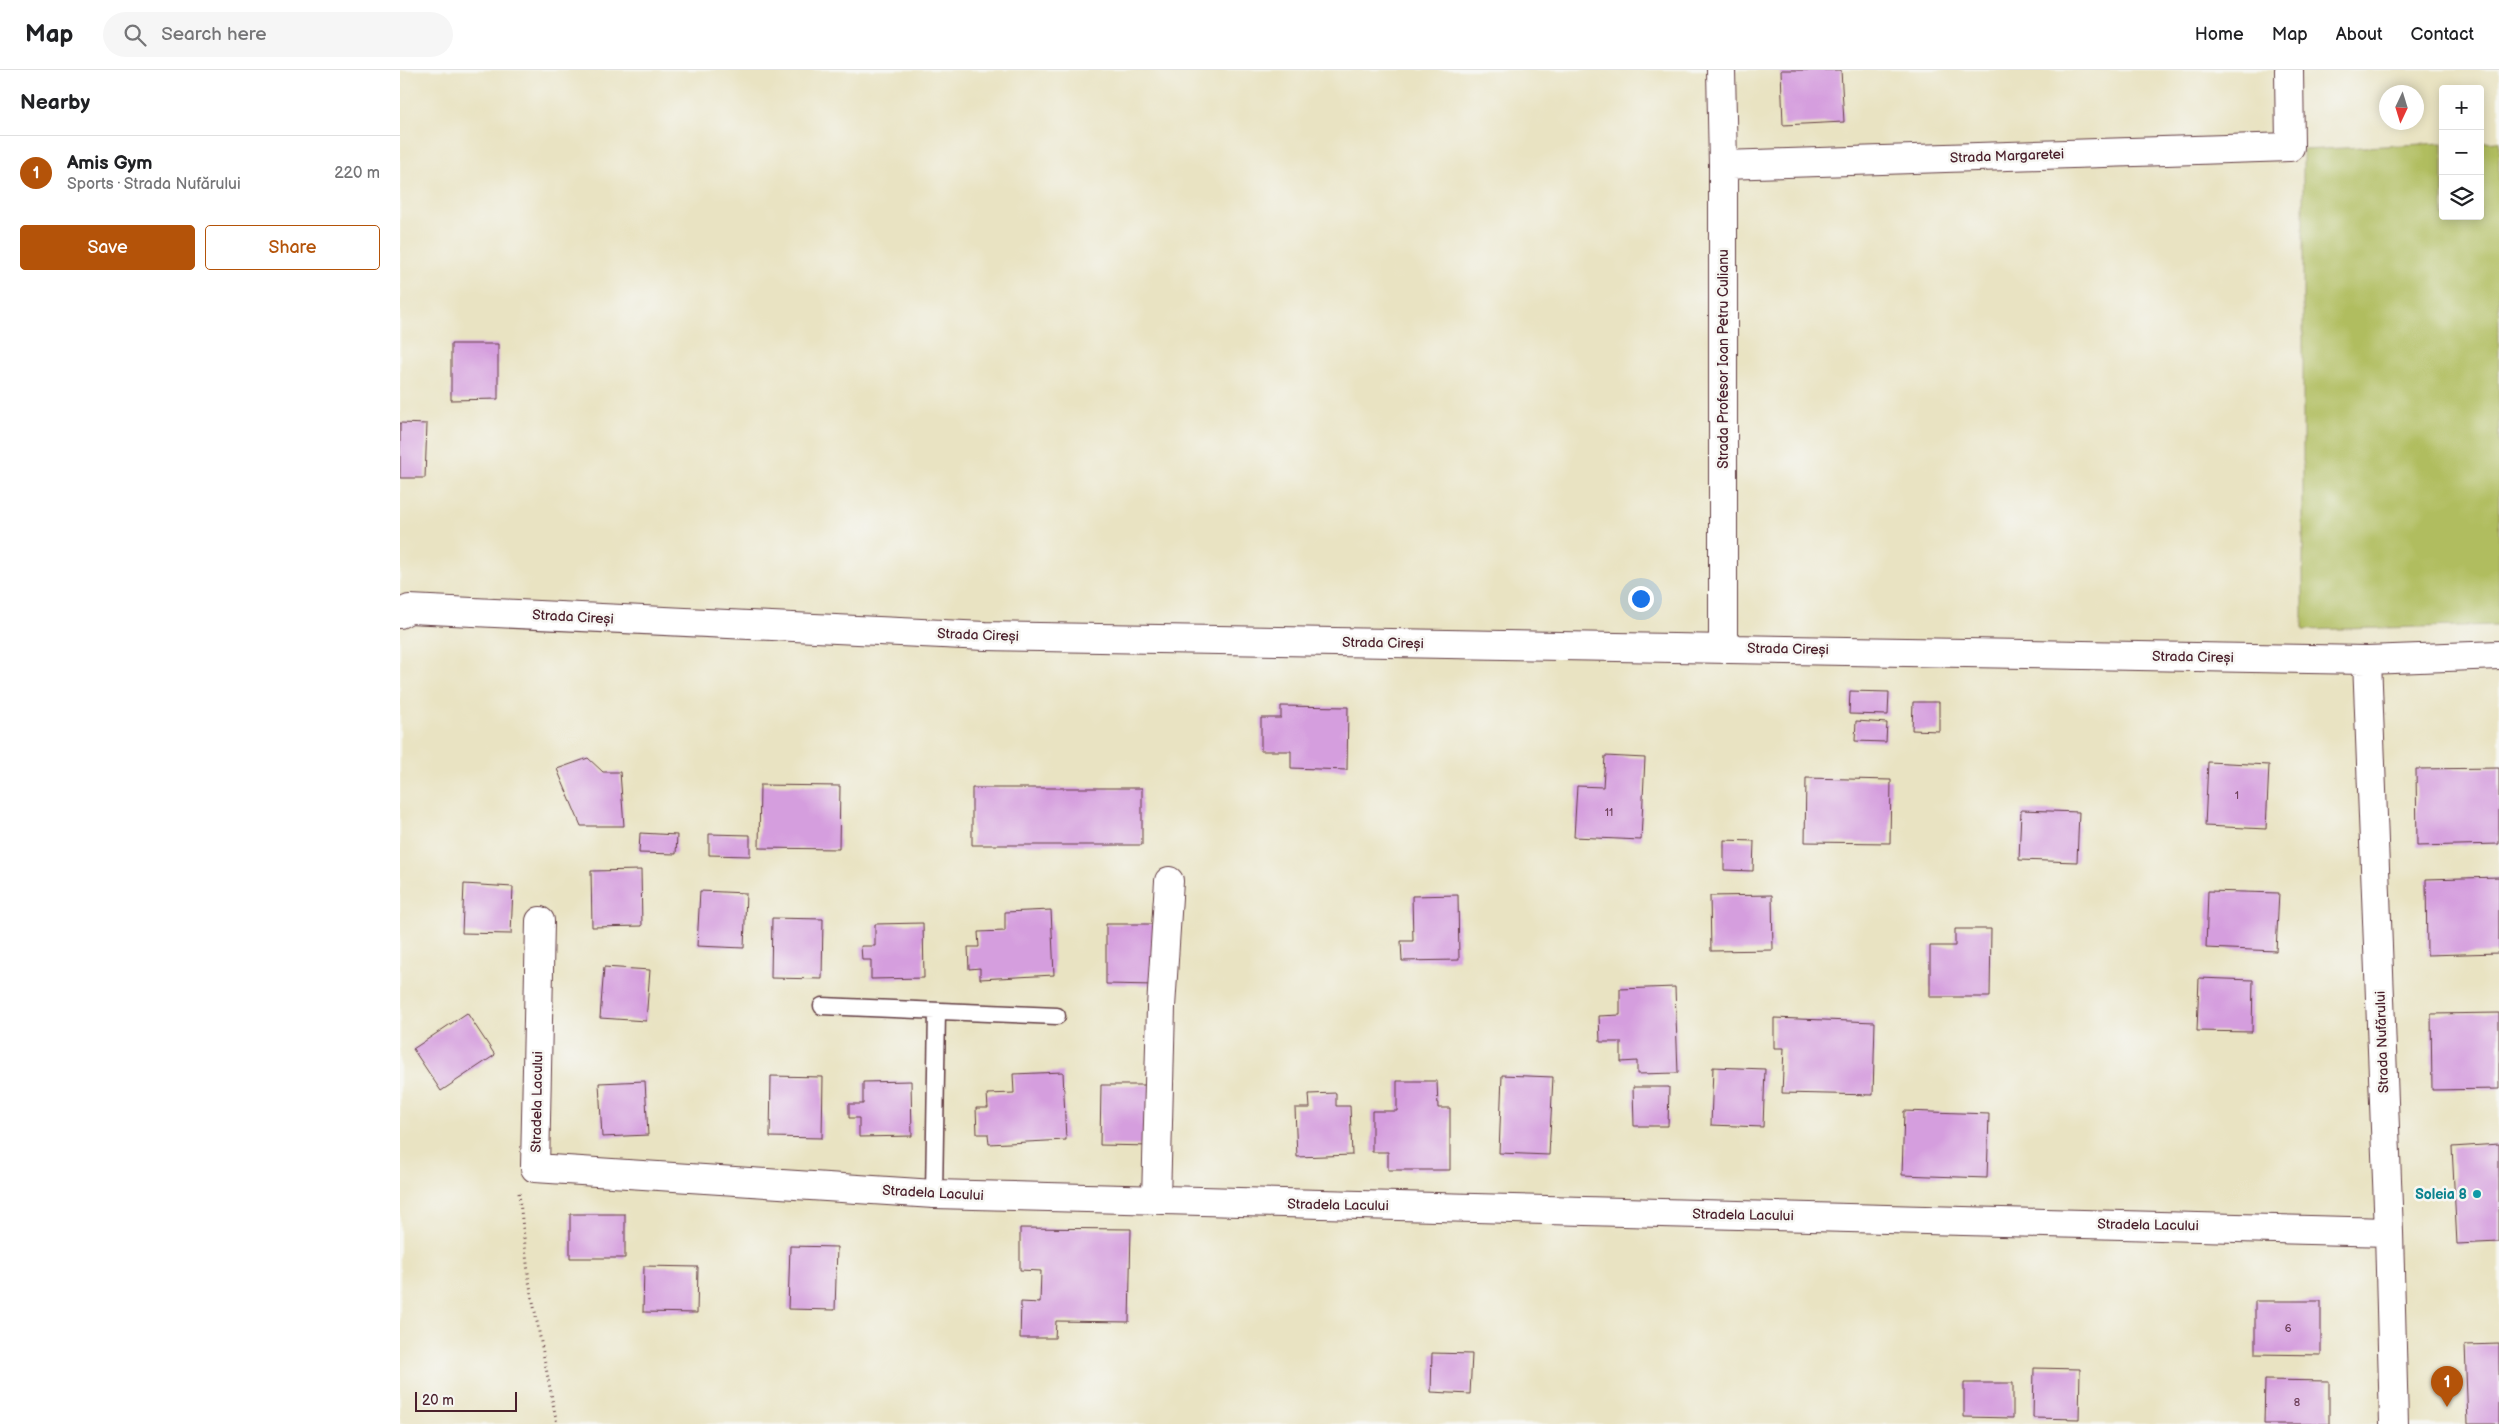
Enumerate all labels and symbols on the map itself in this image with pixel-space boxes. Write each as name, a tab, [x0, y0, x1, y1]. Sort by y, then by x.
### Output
north arrow	[2379, 85, 2424, 130]
street label: Strada Margaretei	[1949, 146, 2065, 166]
street label: Strada Profesor Ioan Petru Culianu	[1715, 249, 1732, 469]
your location	[1628, 586, 1654, 612]
street label: Strada Cireși	[532, 606, 614, 628]
street label: Strada Cireși	[937, 625, 1019, 645]
street label: Strada Cireși	[1342, 634, 1424, 652]
street label: Strada Cireși	[1747, 640, 1829, 658]
street label: Strada Cireși	[2152, 648, 2234, 666]
house number: 1	[2235, 789, 2239, 802]
house number: 11	[1605, 806, 1613, 819]
street label: Strada Nufărului	[2372, 991, 2392, 1093]
street label: Stradela Lacului	[528, 1051, 546, 1153]
street label: Stradela Lacului	[882, 1182, 984, 1204]
place label: Soleia 8	[2415, 1186, 2467, 1203]
marker: Soleia 8	[2471, 1188, 2483, 1200]
street label: Stradela Lacului	[1287, 1196, 1389, 1214]
street label: Stradela Lacului	[1692, 1206, 1794, 1224]
street label: Stradela Lacului	[2097, 1216, 2199, 1234]
house number: 6	[2285, 1322, 2292, 1335]
pin: 1	[2431, 1366, 2463, 1407]
scale bar	[415, 1389, 518, 1412]
house number: 8	[2294, 1396, 2300, 1409]

